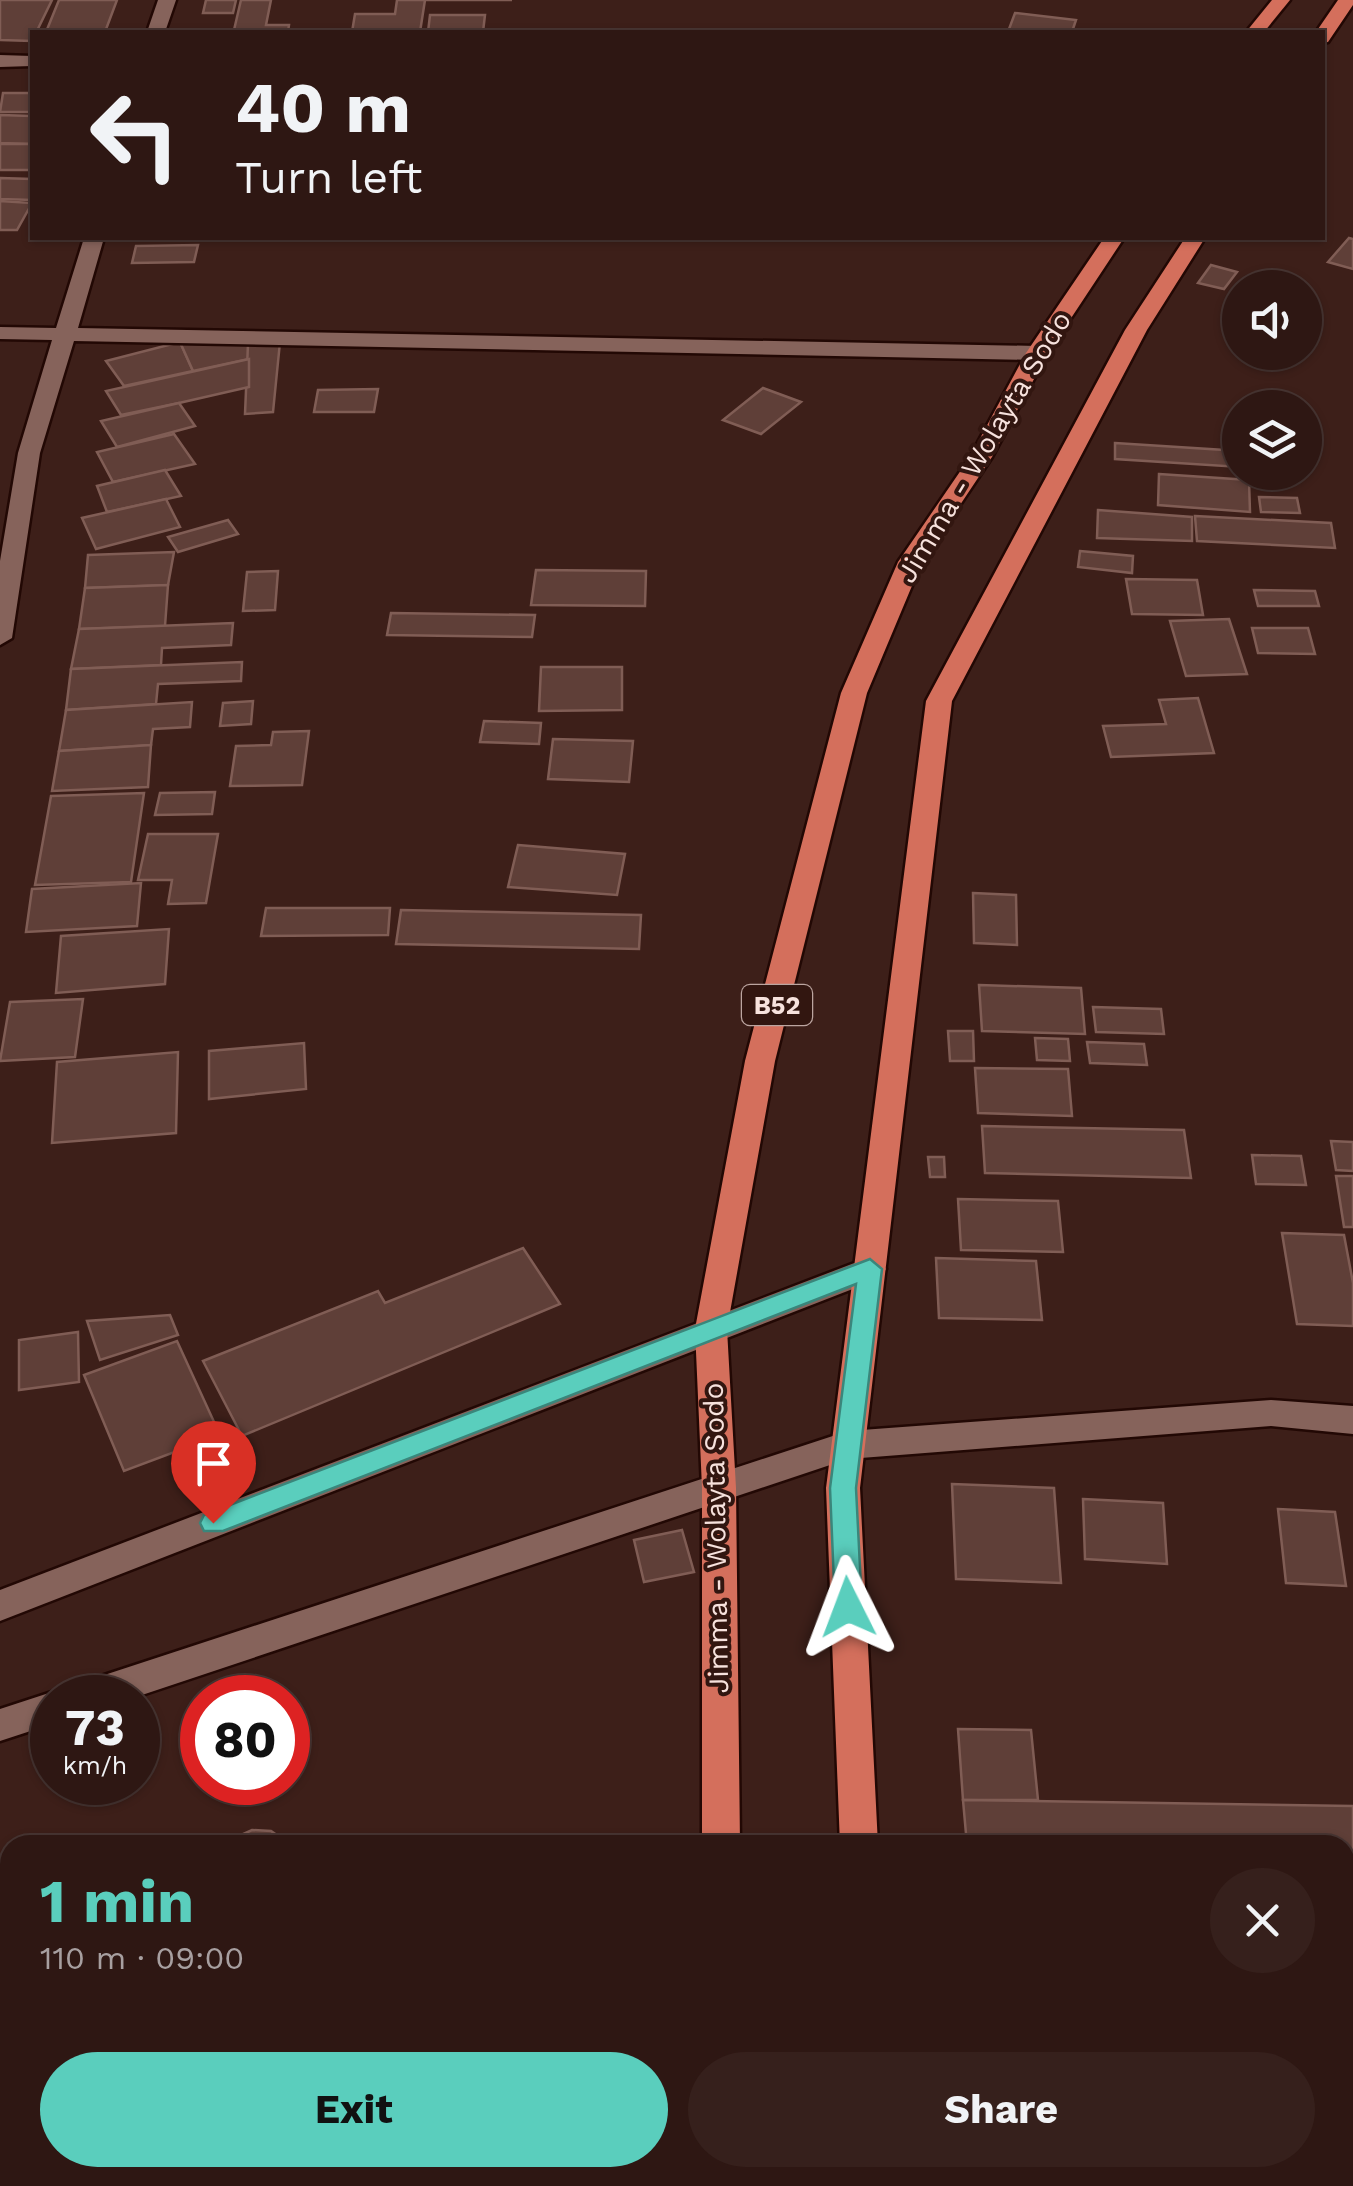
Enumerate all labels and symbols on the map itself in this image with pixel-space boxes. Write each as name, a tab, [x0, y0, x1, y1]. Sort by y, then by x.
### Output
street label: Jimma - Wolayta Sodo	[890, 305, 1078, 589]
road number: B52	[742, 985, 812, 1025]
street label: Jimma - Wolayta Sodo	[697, 1382, 735, 1694]
pin	[171, 1421, 256, 1524]
position arrow	[796, 1555, 900, 1659]
speed limit sign: 80	[180, 1675, 310, 1805]

